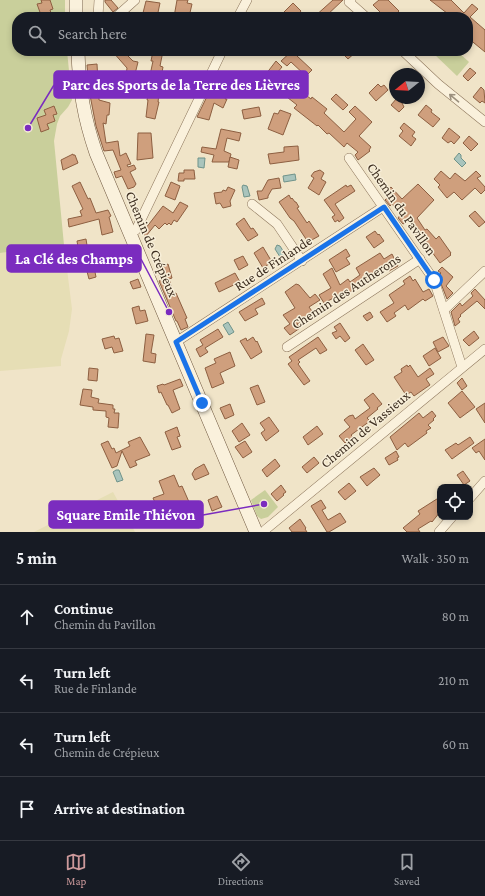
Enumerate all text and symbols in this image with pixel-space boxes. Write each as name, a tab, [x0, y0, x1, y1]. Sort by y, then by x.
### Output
search box	[12, 12, 473, 56]
icon: search	[26, 23, 48, 45]
text: Search here	[58, 26, 127, 42]
north arrow	[389, 68, 425, 104]
callout: Parc des Sports de la Terre des Lièvres	[54, 71, 308, 98]
text: Parc des Sports de la Terre des Lièvres	[62, 77, 300, 93]
one-way arrow	[449, 93, 460, 102]
street label: Chemin du Pavillon	[364, 160, 440, 259]
street label: Chemin de Crépieux	[122, 189, 182, 300]
street label: Rue de Finlande	[231, 232, 315, 294]
callout: La Clé des Champs	[7, 245, 141, 272]
street label: Chemin des Autherons	[288, 250, 404, 332]
text: La Clé des Champs	[15, 251, 133, 267]
route start	[425, 271, 443, 289]
street label: Chemin de Vassieux	[317, 387, 413, 471]
route end	[193, 394, 211, 412]
map controls	[437, 484, 473, 520]
button: locate	[437, 484, 473, 520]
callout: Square Emile Thiévon	[49, 501, 203, 528]
text: Square Emile Thiévon	[57, 507, 196, 523]
text: 5 min	[16, 549, 57, 568]
text: Walk · 350 m	[401, 551, 469, 566]
text: Continue	[54, 601, 113, 617]
icon: ahead	[16, 606, 38, 628]
text: 80 m	[442, 609, 469, 624]
text: Chemin du Pavillon	[54, 617, 156, 632]
text: Turn left	[54, 665, 110, 681]
icon: left	[16, 670, 38, 692]
text: 210 m	[438, 673, 469, 688]
text: Rue de Finlande	[54, 681, 137, 696]
text: Turn left	[54, 729, 110, 745]
icon: left	[16, 734, 38, 756]
text: 60 m	[442, 737, 469, 752]
text: Chemin de Crépieux	[54, 745, 159, 760]
icon: arrive	[16, 798, 38, 820]
text: Arrive at destination	[54, 801, 185, 817]
tab: Map	[65, 851, 87, 887]
tab: Directions	[218, 851, 263, 887]
tab: Saved	[394, 851, 420, 887]

